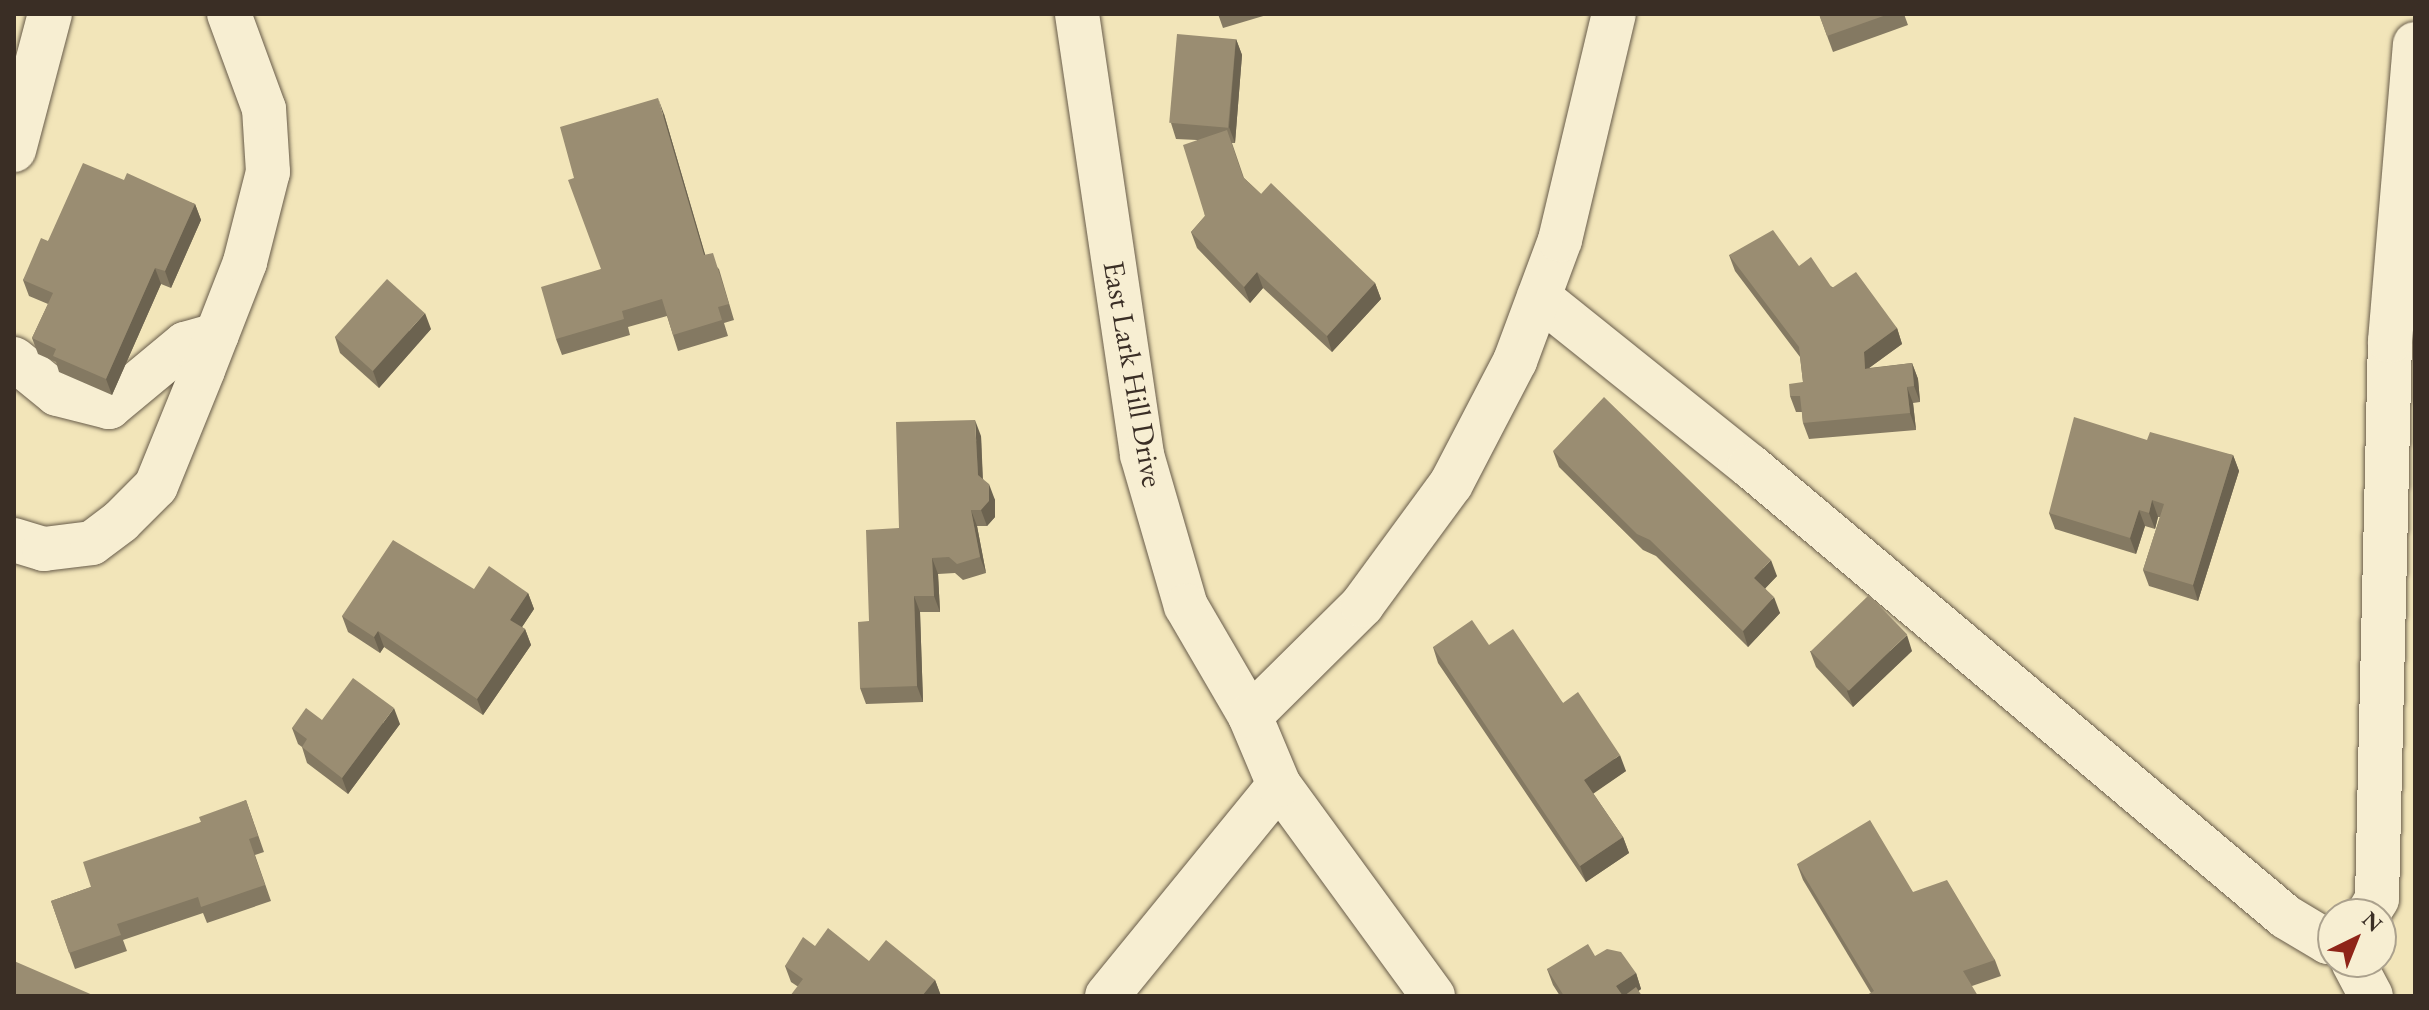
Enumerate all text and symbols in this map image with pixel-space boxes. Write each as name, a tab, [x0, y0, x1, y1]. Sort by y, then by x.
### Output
street label: East Lark Hill Drive	[1095, 258, 1171, 490]
north arrow	[2317, 898, 2397, 978]
text: N	[2356, 905, 2389, 938]

